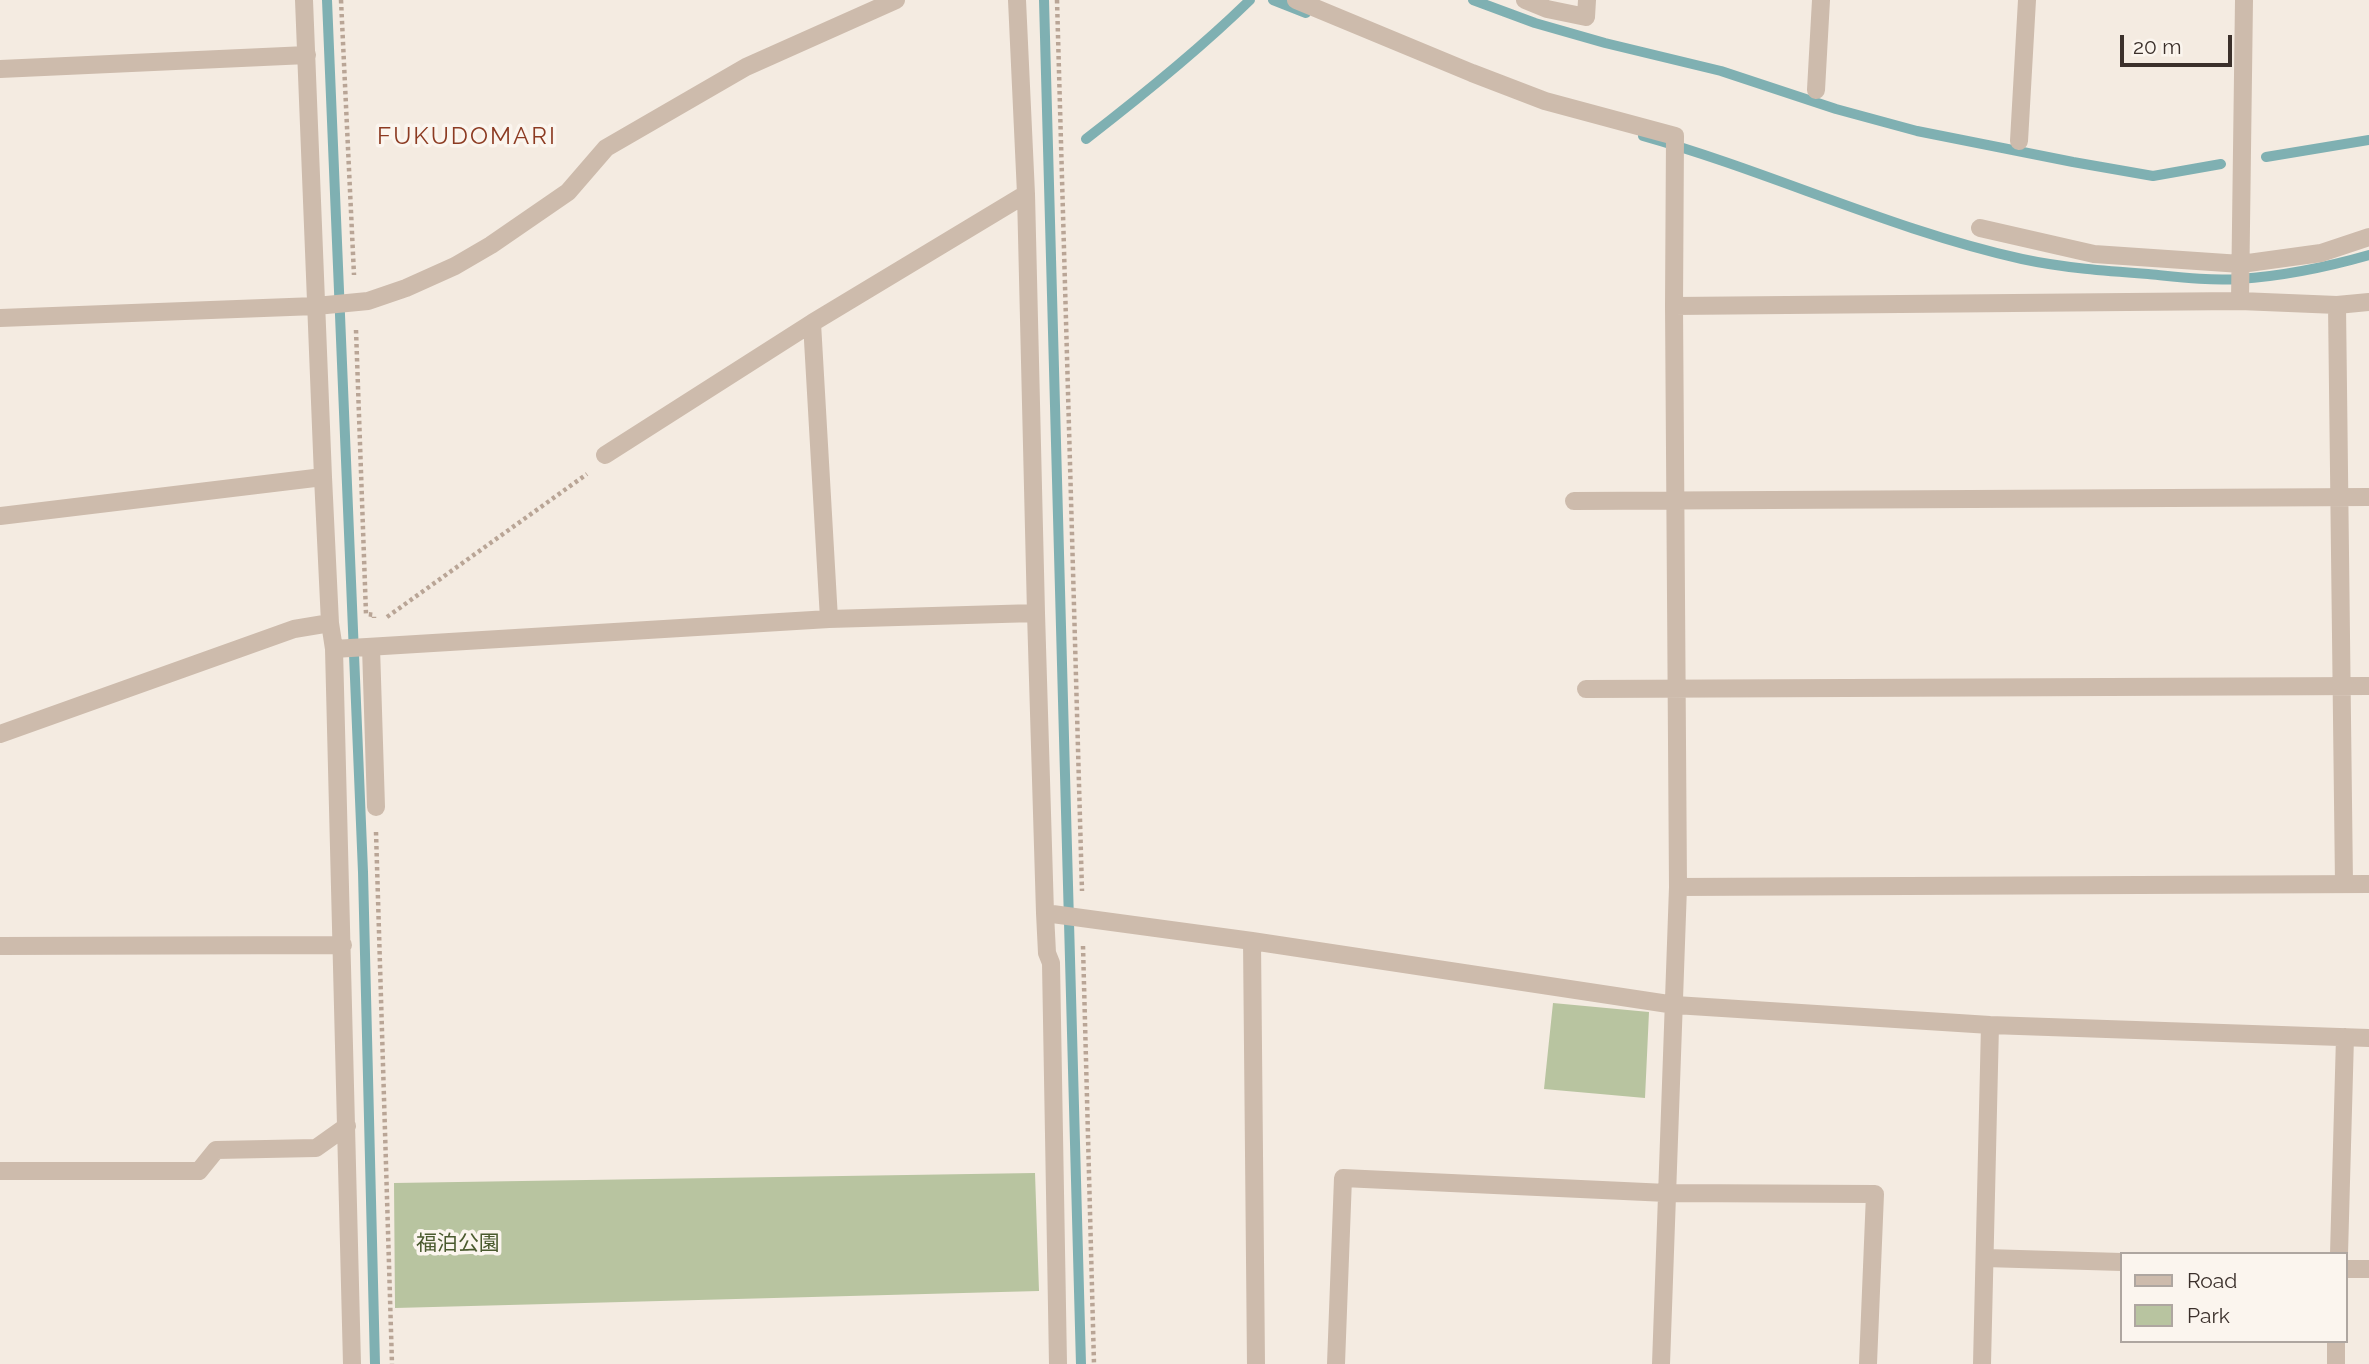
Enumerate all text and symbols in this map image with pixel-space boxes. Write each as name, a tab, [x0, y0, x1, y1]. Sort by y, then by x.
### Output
scale bar	[2124, 21, 2236, 65]
text: 20 m	[2133, 34, 2181, 59]
district label: FUKUDOMARI	[378, 123, 556, 151]
park label: 福泊公園	[416, 1231, 500, 1257]
legend	[2120, 1252, 2348, 1343]
text: Road	[2187, 1268, 2237, 1293]
text: Park	[2187, 1303, 2230, 1328]

